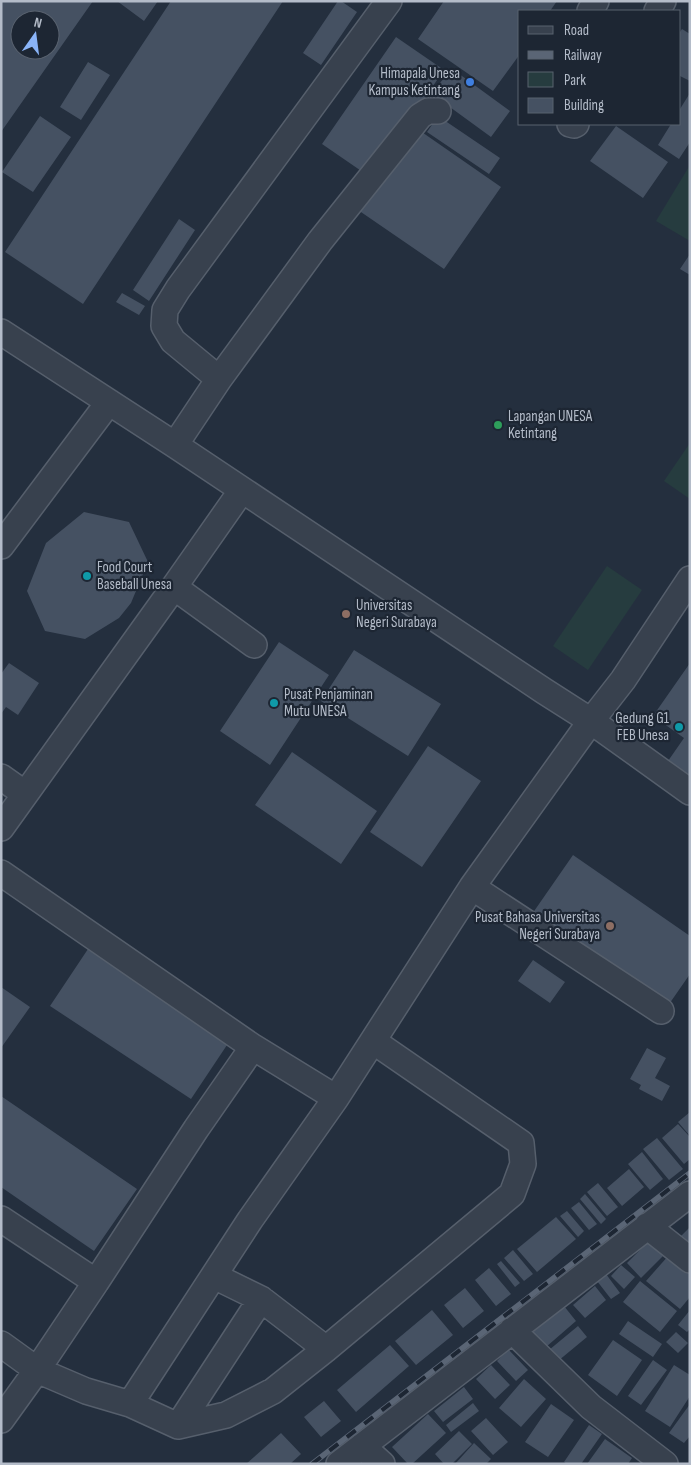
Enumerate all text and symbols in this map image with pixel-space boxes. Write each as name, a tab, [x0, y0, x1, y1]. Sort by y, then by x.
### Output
north arrow	[10, 10, 60, 60]
legend	[518, 10, 681, 125]
text: N	[32, 14, 44, 32]
text: Road	[564, 21, 589, 40]
text: Railway	[564, 46, 602, 65]
place label: Himapala Unesa Kampus Ketintang	[369, 64, 460, 100]
text: Park	[564, 71, 586, 90]
marker: Himapala Unesa Kampus Ketintang	[464, 76, 476, 88]
text: Building	[564, 96, 604, 115]
place label: Lapangan UNESA Ketintang	[508, 407, 593, 443]
marker: Lapangan UNESA Ketintang	[492, 419, 504, 431]
place label: Food Court Baseball Unesa	[97, 558, 172, 594]
marker: Food Court Baseball Unesa	[81, 570, 93, 582]
place label: Universitas Negeri Surabaya	[356, 596, 437, 632]
marker: Universitas Negeri Surabaya	[340, 608, 352, 620]
place label: Pusat Penjaminan Mutu UNESA	[284, 685, 373, 721]
marker: Pusat Penjaminan Mutu UNESA	[268, 697, 280, 709]
place label: Gedung G1 FEB Unesa	[615, 709, 670, 745]
marker: Gedung G1 FEB Unesa	[673, 721, 685, 733]
place label: Pusat Bahasa Universitas Negeri Surabaya	[475, 908, 600, 944]
marker: Pusat Bahasa Universitas Negeri Surabaya	[604, 920, 616, 932]

